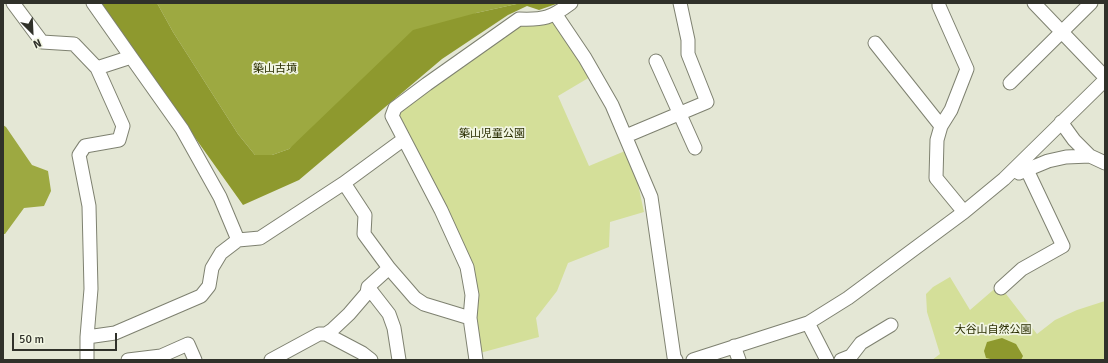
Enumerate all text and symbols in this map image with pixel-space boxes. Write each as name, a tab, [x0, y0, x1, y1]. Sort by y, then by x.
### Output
north arrow	[12, 12, 52, 52]
text: N	[31, 36, 43, 51]
park label: 築山古墳	[253, 62, 297, 76]
park label: 築山児童公園	[459, 127, 525, 141]
park label: 大谷山自然公園	[955, 323, 1031, 337]
scale bar	[14, 325, 119, 351]
text: 50 m	[19, 332, 44, 347]

